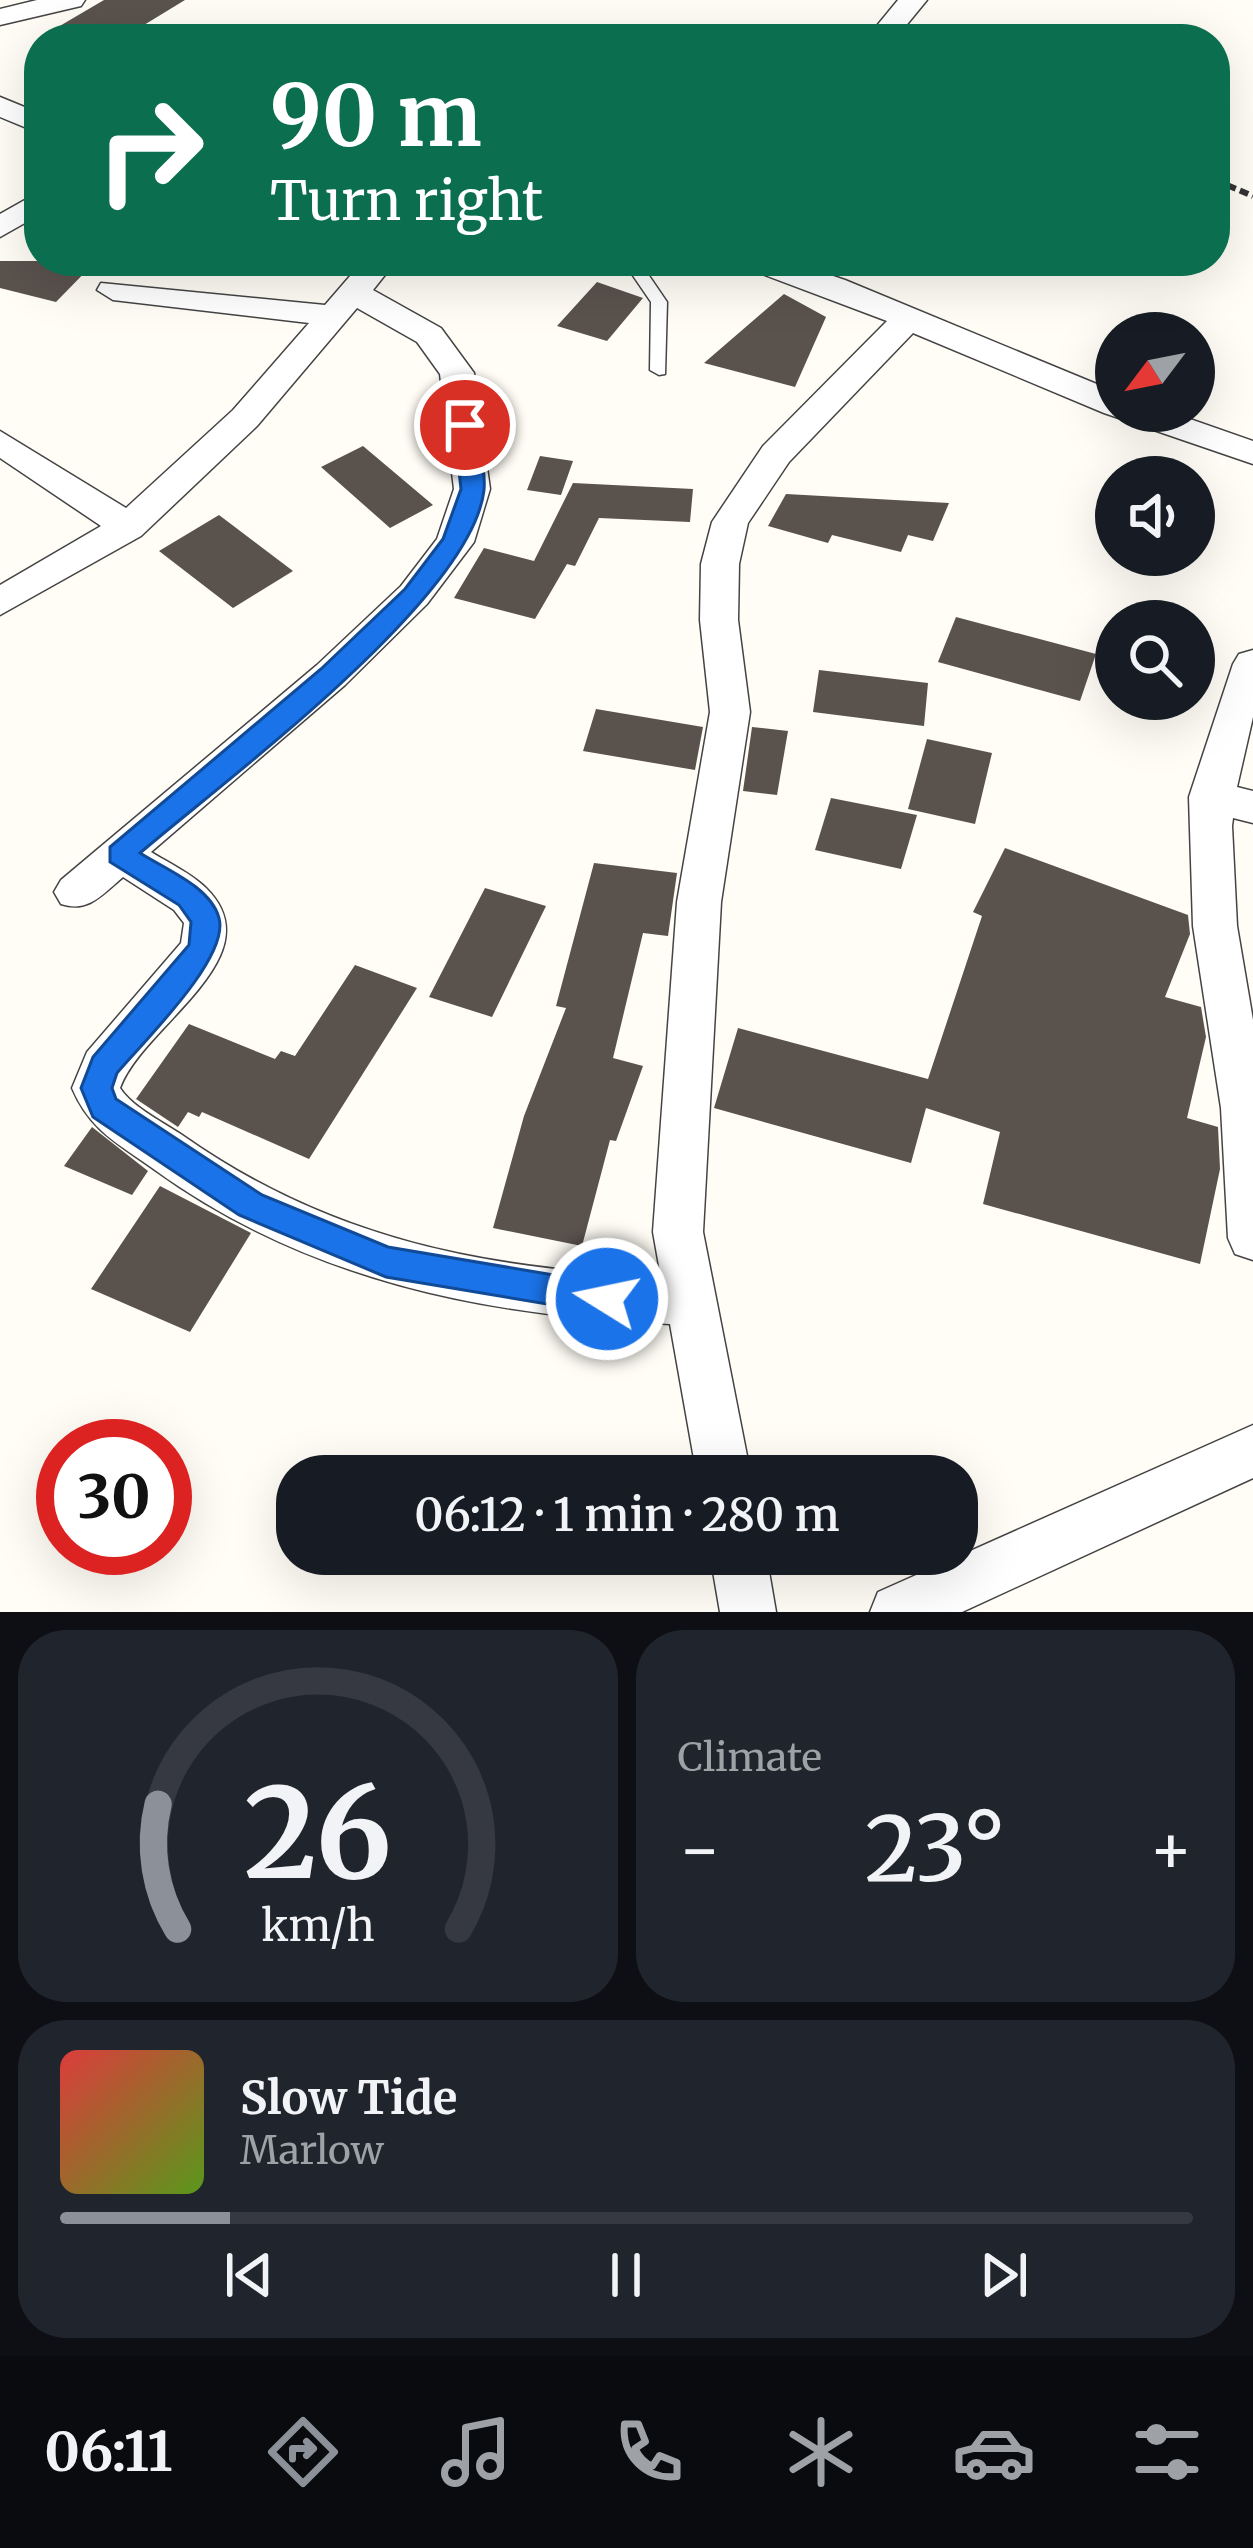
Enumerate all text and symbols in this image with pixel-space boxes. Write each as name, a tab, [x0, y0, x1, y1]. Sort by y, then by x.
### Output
text: 90 m	[270, 63, 482, 169]
icon: right	[72, 72, 228, 228]
text: Turn right	[270, 167, 543, 235]
north arrow	[1095, 312, 1215, 432]
map controls	[1095, 312, 1215, 720]
pin	[414, 374, 516, 476]
icon: arrive	[432, 392, 498, 458]
button: sound	[1095, 456, 1215, 576]
button: search	[1095, 600, 1215, 720]
position arrow	[544, 1236, 670, 1362]
speed limit sign: 30	[36, 1419, 192, 1575]
text: 06:12 · 1 min · 280 m	[414, 1487, 840, 1543]
text: Climate	[678, 1733, 822, 1782]
text: 26	[244, 1755, 392, 1912]
text: 23°	[865, 1792, 1006, 1906]
text: −	[678, 1808, 722, 1891]
text: +	[1149, 1808, 1193, 1891]
text: km/h	[261, 1899, 375, 1953]
text: Slow Tide	[240, 2070, 457, 2126]
text: Marlow	[240, 2126, 384, 2175]
icon: previous	[216, 2242, 282, 2308]
icon: pause	[593, 2242, 659, 2308]
icon: next	[971, 2242, 1037, 2308]
icon: directions	[261, 2410, 345, 2494]
icon: music	[434, 2410, 518, 2494]
icon: phone	[607, 2410, 691, 2494]
icon: climate	[779, 2410, 863, 2494]
icon: car	[952, 2410, 1036, 2494]
icon: filters	[1125, 2410, 1209, 2494]
text: 06:11	[44, 2418, 173, 2486]

